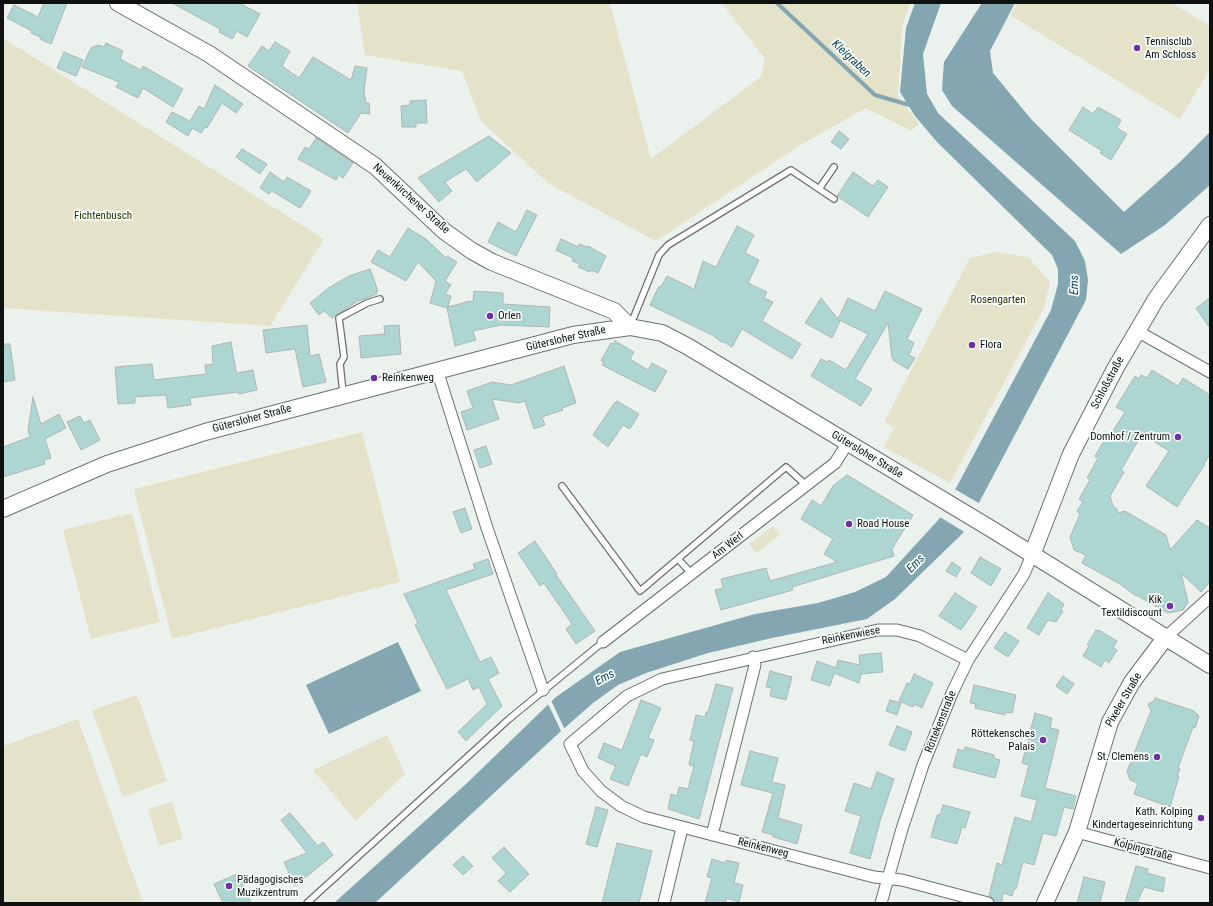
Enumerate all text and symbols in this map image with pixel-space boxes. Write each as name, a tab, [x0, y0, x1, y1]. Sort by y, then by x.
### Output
place label: Tennisclub Am Schloss	[1145, 35, 1196, 61]
water label: Kleigraben	[828, 37, 874, 81]
marker: Tennisclub Am Schloss	[1132, 43, 1142, 53]
street label: Neuenkirchener Straße	[370, 161, 452, 237]
park label: Fichtenbusch	[74, 209, 132, 223]
water label: Ems	[1068, 275, 1082, 295]
park label: Rosengarten	[971, 293, 1025, 307]
place label: Orlen	[498, 309, 521, 323]
marker: Orlen	[485, 311, 495, 321]
street label: Gütersloher Straße	[525, 323, 607, 355]
place label: Flora	[980, 338, 1002, 352]
marker: Flora	[967, 340, 977, 350]
street label: Schloßstraße	[1089, 355, 1127, 411]
place label: Reinkenweg	[382, 371, 434, 385]
marker: Reinkenweg	[369, 373, 379, 383]
street label: Gütersloher Straße	[211, 402, 293, 436]
street label: Gütersloher Straße	[829, 428, 905, 482]
place label: Domhof / Zentrum	[1090, 430, 1170, 444]
marker: Domhof / Zentrum	[1173, 432, 1183, 442]
place label: Road House	[857, 517, 909, 531]
marker: Road House	[844, 519, 854, 529]
street label: Am Werl	[710, 530, 746, 562]
water label: Ems	[904, 552, 928, 576]
place label: Kik Textildiscount	[1101, 593, 1162, 619]
marker: Kik Textildiscount	[1165, 601, 1175, 611]
street label: Reinkenwiese	[821, 624, 881, 648]
water label: Ems	[593, 667, 617, 689]
street label: Pixeler Straße	[1103, 671, 1145, 729]
street label: Röttekenstraße	[923, 689, 959, 755]
place label: Röttekensches Palais	[971, 727, 1035, 753]
marker: Röttekensches Palais	[1038, 735, 1048, 745]
place label: St. Clemens	[1097, 750, 1149, 764]
marker: St. Clemens	[1152, 752, 1162, 762]
place label: Kath. Kolping Kindertageseinrichtung	[1092, 805, 1193, 831]
marker: Kath. Kolping Kindertageseinrichtung	[1196, 813, 1206, 823]
street label: Reinkenweg	[736, 835, 790, 861]
street label: Kolpingstraße	[1112, 836, 1174, 864]
place label: Pädagogisches Muzikzentrum	[237, 873, 304, 899]
marker: Pädagogisches Muzikzentrum	[224, 881, 234, 891]

